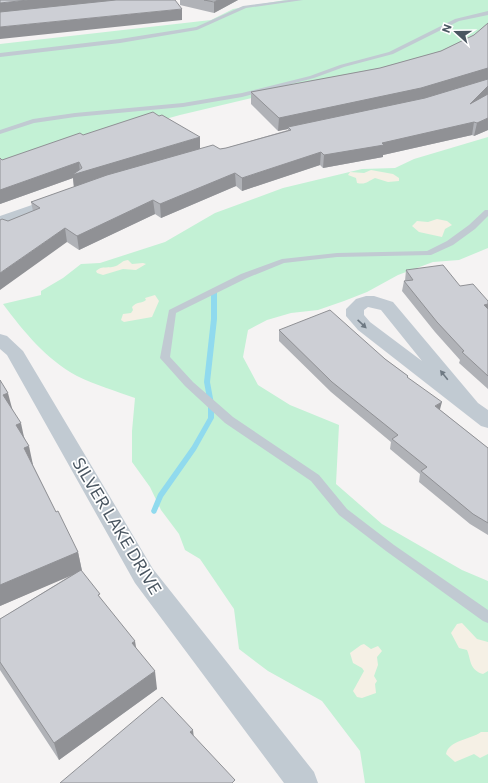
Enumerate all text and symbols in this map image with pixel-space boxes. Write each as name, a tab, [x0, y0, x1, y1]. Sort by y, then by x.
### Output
north arrow	[436, 12, 476, 52]
text: N	[439, 22, 454, 34]
one-way arrow	[357, 319, 367, 329]
one-way arrow	[440, 369, 448, 380]
street label: SILVER LAKE DRIVE	[68, 453, 167, 598]

